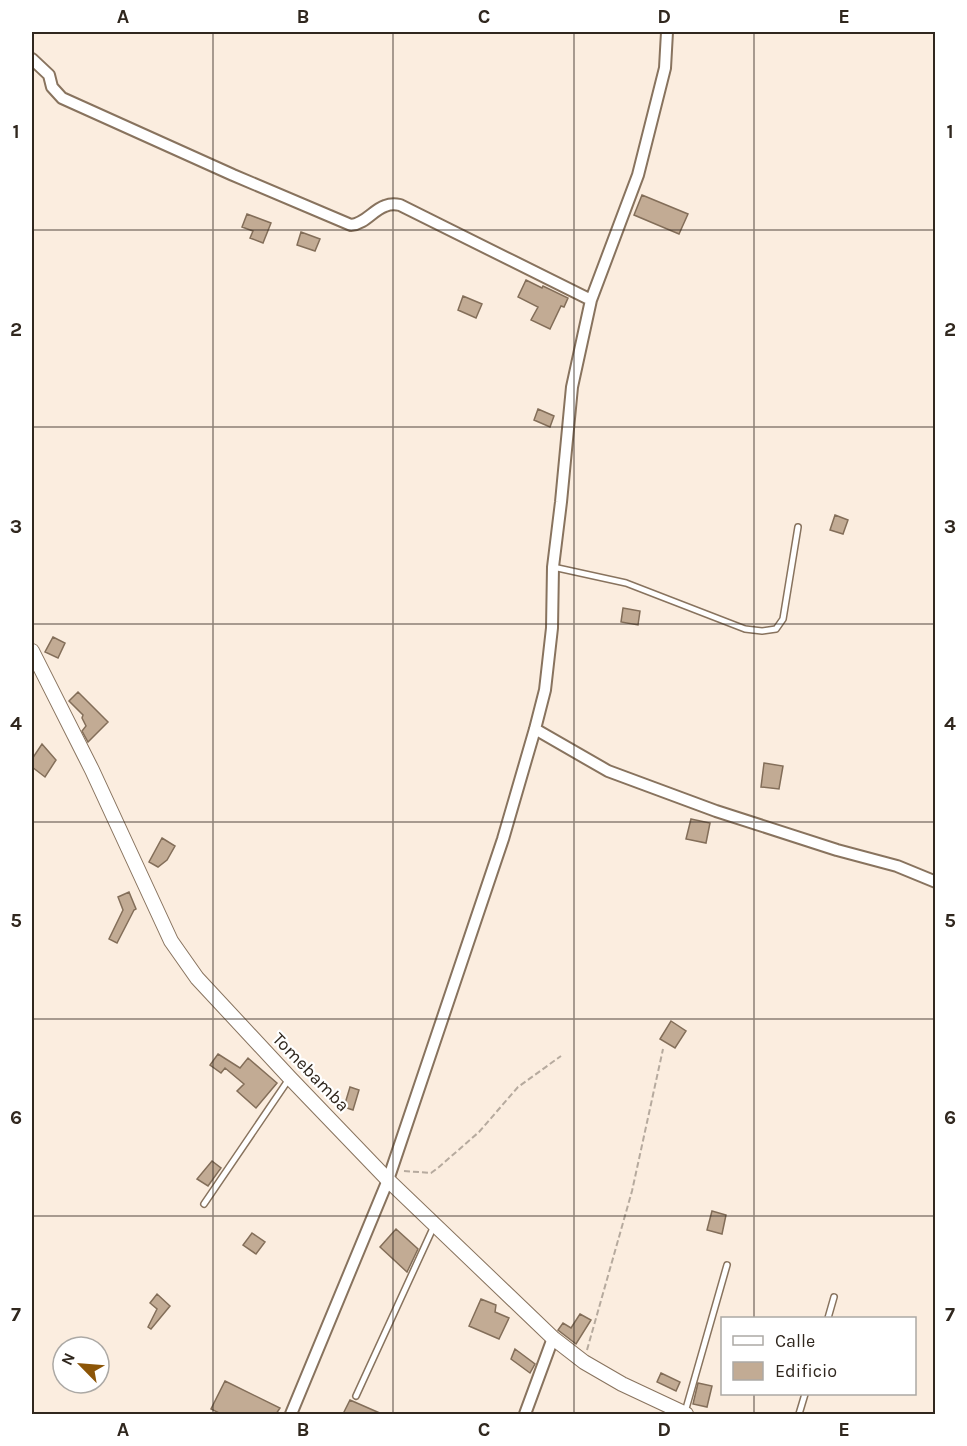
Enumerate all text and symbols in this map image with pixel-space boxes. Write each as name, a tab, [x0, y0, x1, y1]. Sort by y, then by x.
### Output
text: A	[117, 5, 130, 28]
text: B	[297, 5, 309, 28]
text: C	[478, 5, 490, 28]
text: D	[657, 5, 671, 28]
text: E	[838, 5, 850, 28]
text: 1	[12, 120, 20, 143]
text: 1	[946, 120, 954, 143]
text: 2	[10, 318, 22, 341]
text: 2	[944, 318, 956, 341]
text: 3	[10, 515, 22, 538]
text: 3	[944, 515, 956, 538]
text: 4	[10, 712, 22, 735]
text: 4	[944, 712, 956, 735]
text: 5	[10, 909, 22, 932]
text: 5	[944, 909, 956, 932]
street label: Tomebamba	[268, 1028, 354, 1116]
text: 6	[10, 1106, 22, 1129]
text: 6	[944, 1106, 956, 1129]
text: 7	[11, 1303, 21, 1326]
text: 7	[945, 1303, 955, 1326]
legend	[721, 1317, 916, 1395]
text: Calle	[775, 1330, 815, 1352]
north arrow	[51, 1335, 111, 1395]
text: N	[57, 1350, 79, 1368]
text: Edificio	[775, 1360, 837, 1382]
text: A	[117, 1418, 130, 1441]
text: B	[297, 1418, 309, 1441]
text: C	[478, 1418, 490, 1441]
text: D	[657, 1418, 671, 1441]
text: E	[838, 1418, 850, 1441]

